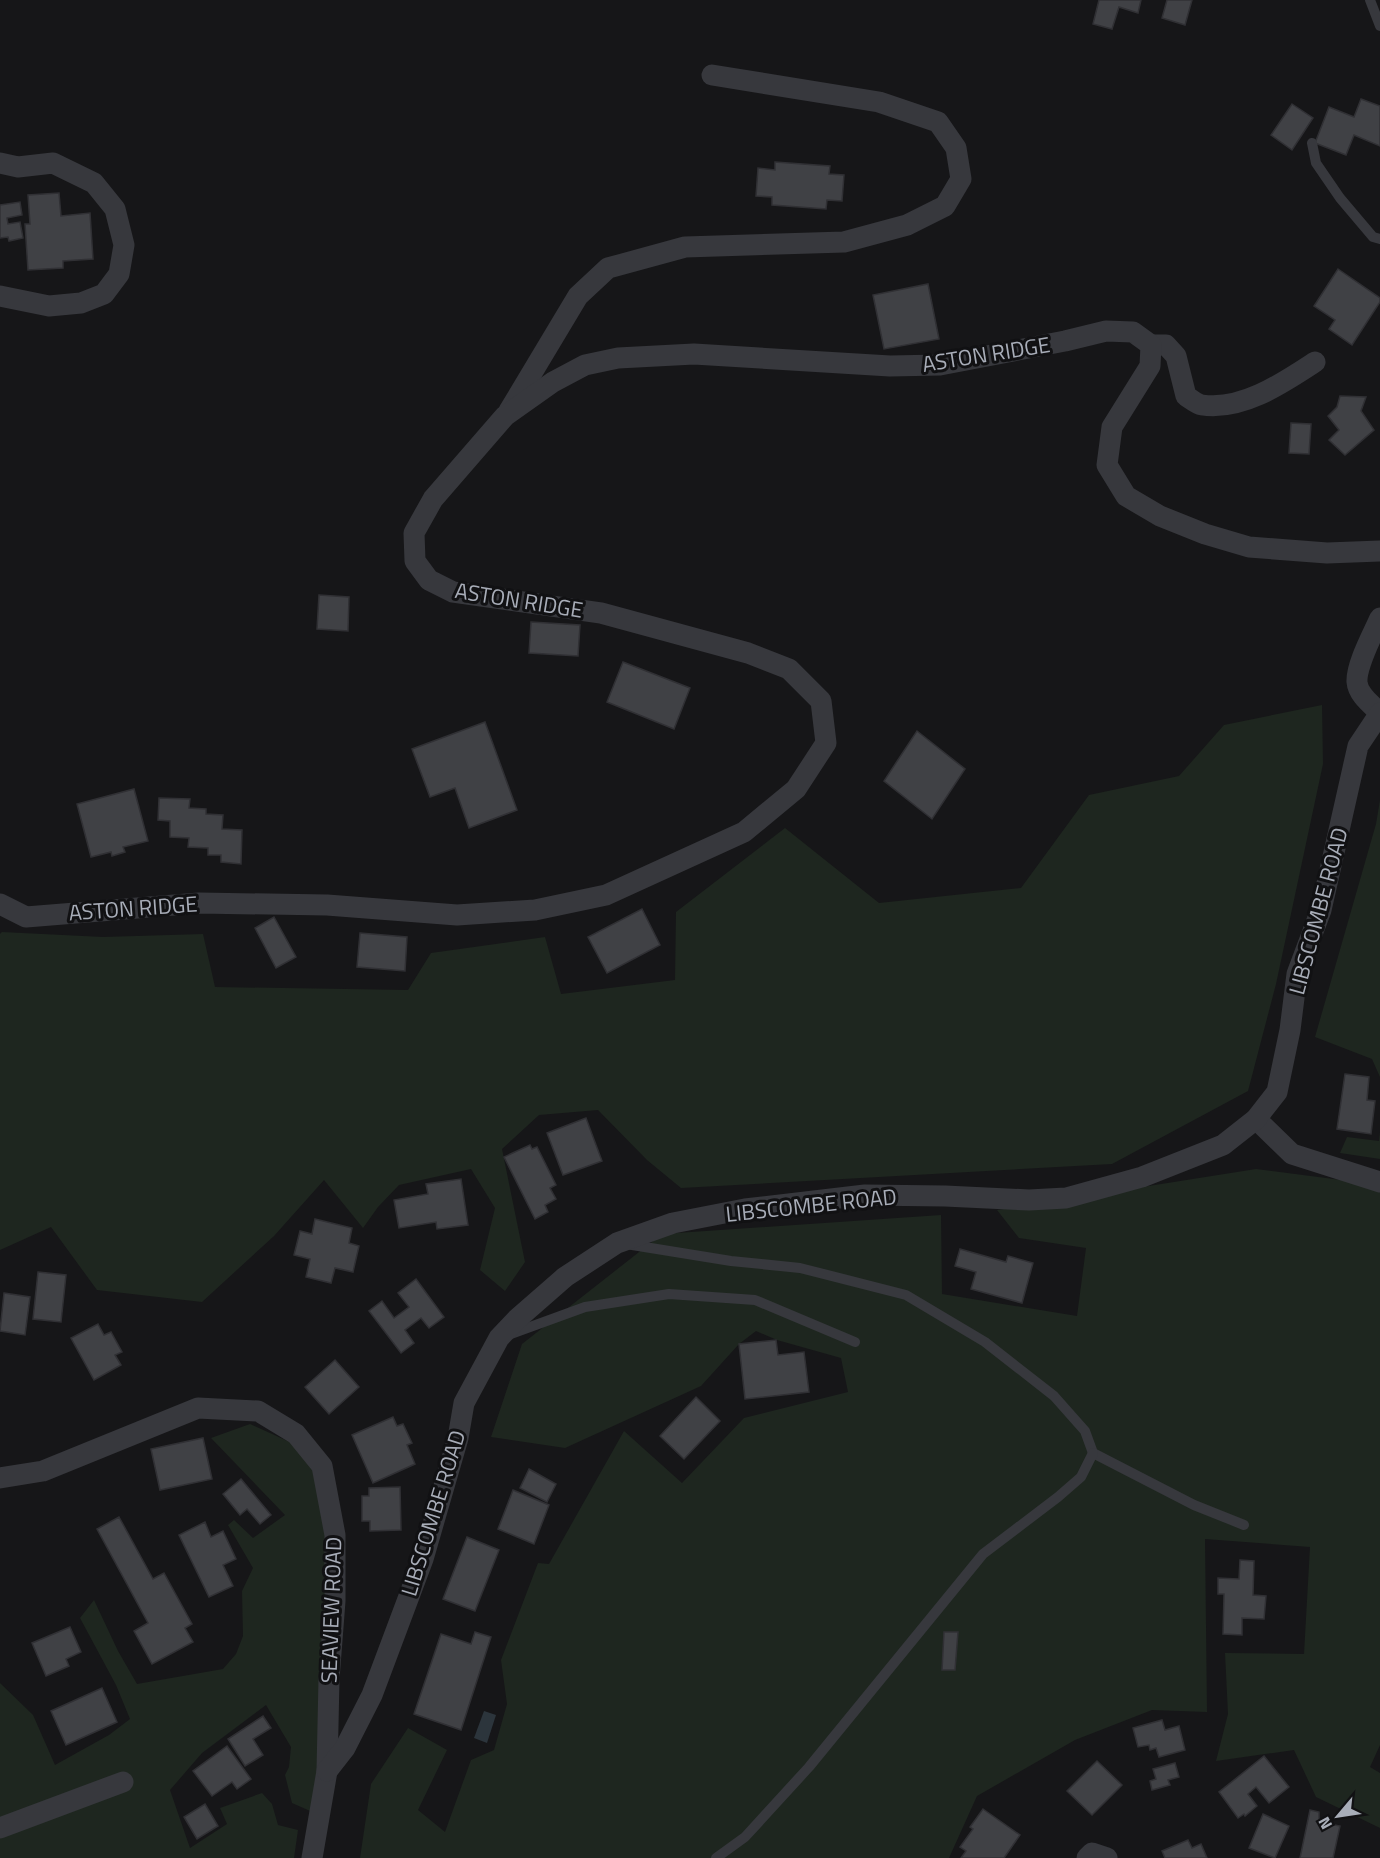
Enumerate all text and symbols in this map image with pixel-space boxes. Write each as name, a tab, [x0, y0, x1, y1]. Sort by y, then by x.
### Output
street label: ASTON RIDGE	[920, 327, 1052, 381]
street label: ASTON RIDGE	[453, 573, 585, 627]
street label: LIBSCOMBE ROAD	[1279, 824, 1357, 998]
street label: ASTON RIDGE	[67, 887, 199, 929]
street label: LIBSCOMBE ROAD	[724, 1179, 898, 1231]
street label: LIBSCOMBE ROAD	[392, 1426, 474, 1600]
street label: SEAVIEW ROAD	[311, 1536, 351, 1684]
north arrow	[1308, 1786, 1368, 1846]
text: N	[1312, 1813, 1338, 1834]

